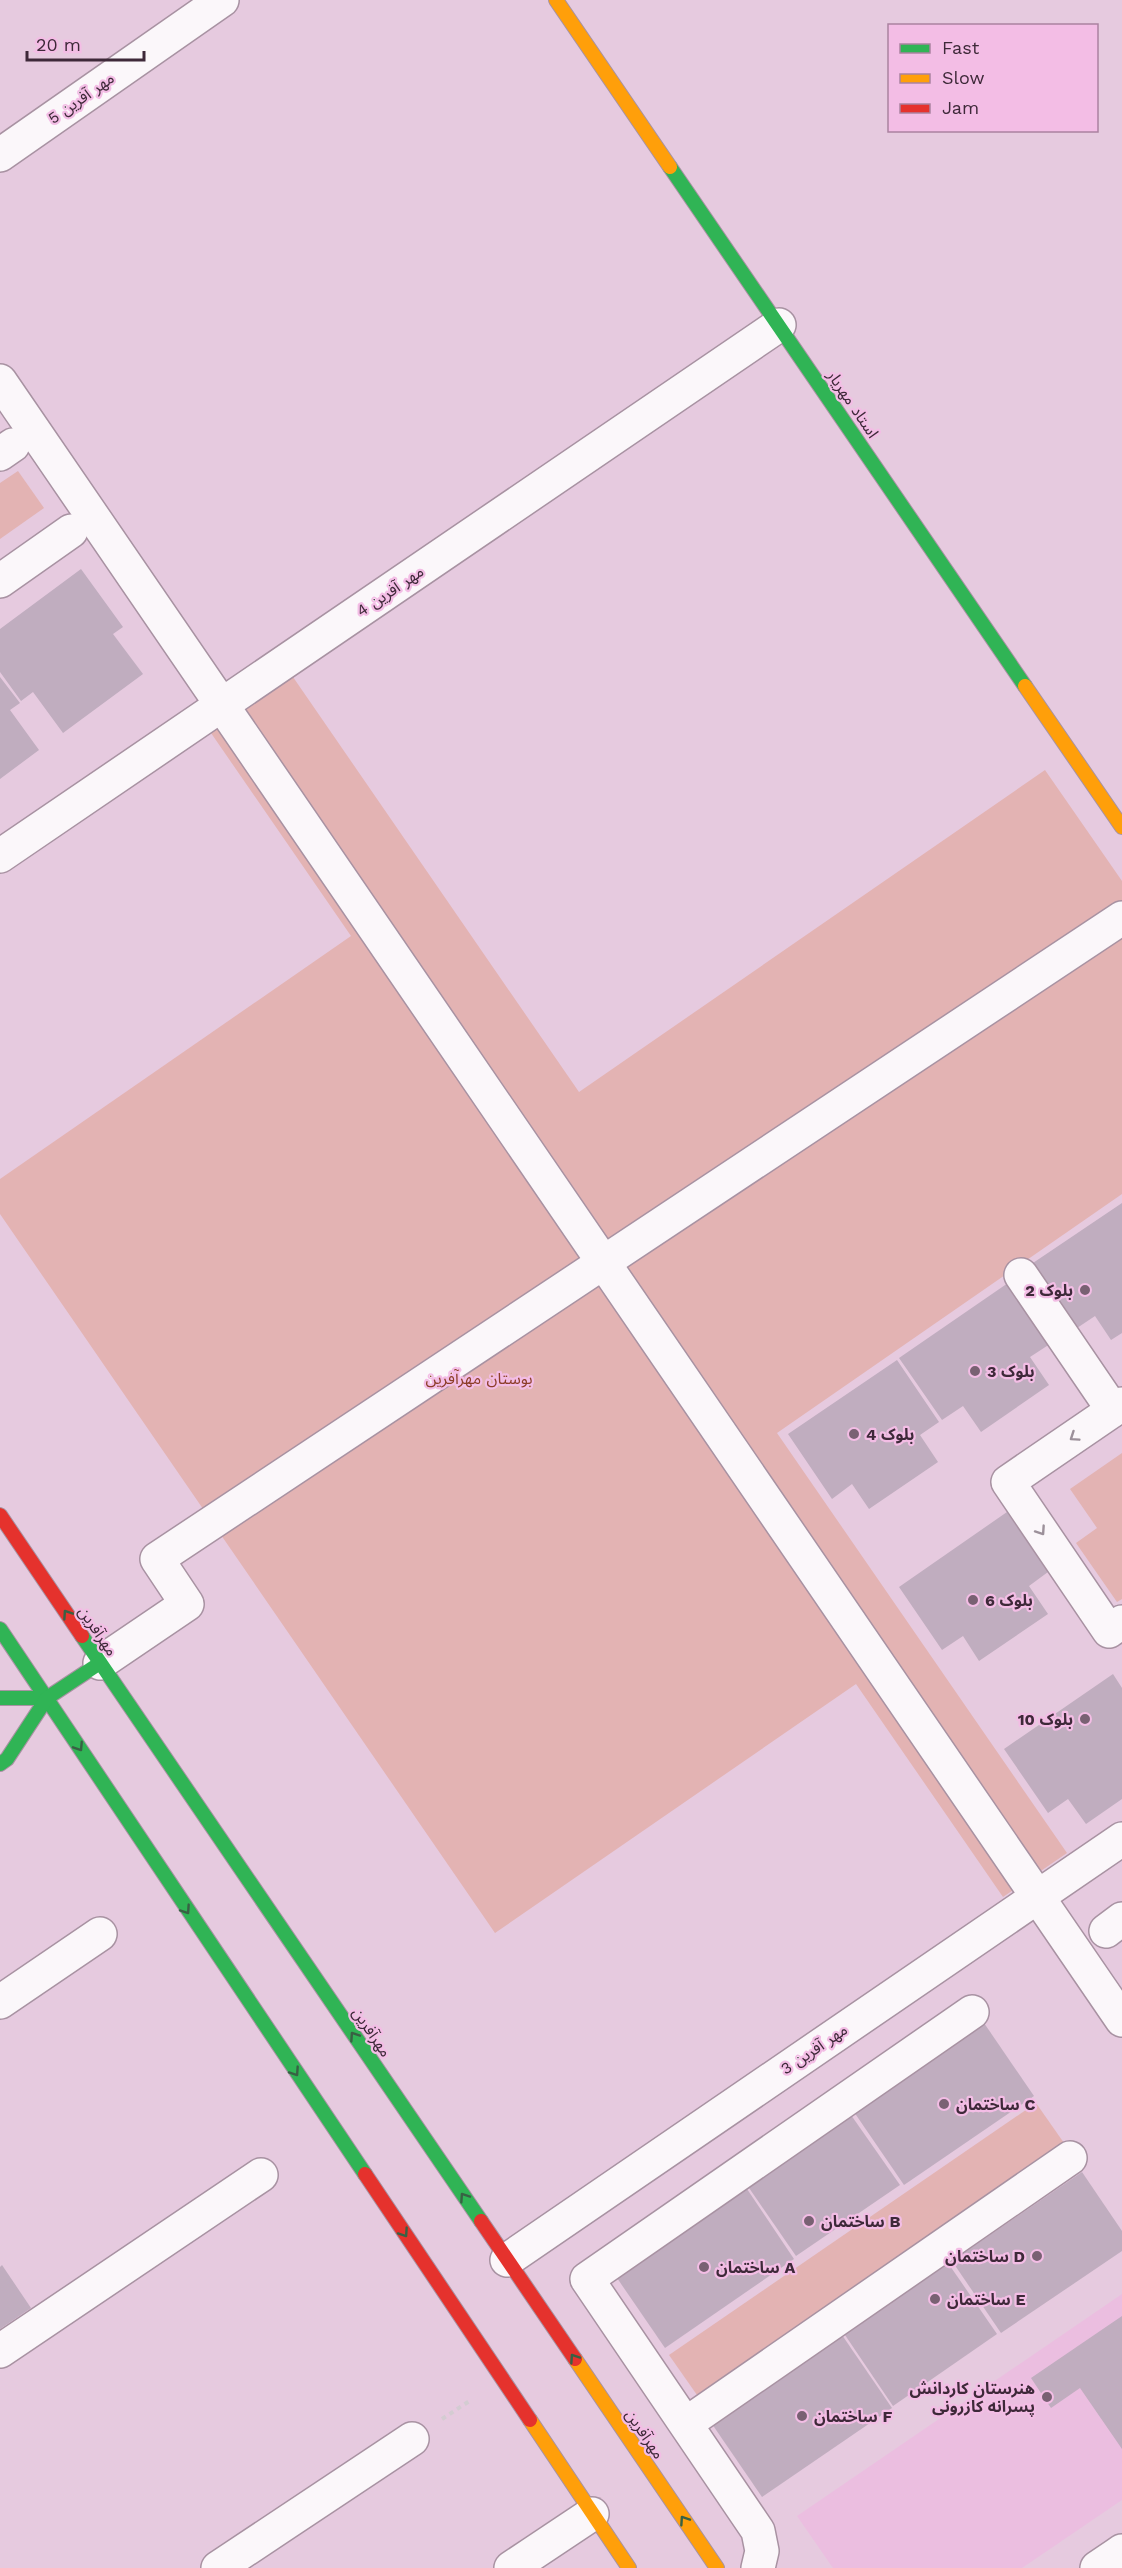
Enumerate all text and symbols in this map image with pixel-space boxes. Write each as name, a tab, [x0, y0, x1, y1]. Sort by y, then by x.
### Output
scale bar	[27, 24, 144, 62]
legend	[888, 24, 1098, 132]
text: 20 m	[36, 34, 81, 55]
text: Fast	[942, 37, 980, 58]
text: Slow	[942, 67, 985, 88]
street label: مهر آفرین 5	[44, 68, 118, 128]
text: Jam	[942, 97, 979, 118]
street label: استاد مهریار	[823, 366, 883, 442]
street label: مهر آفرین 4	[353, 562, 427, 620]
place label: بلوک 2	[1025, 1281, 1073, 1300]
marker: بلوک 2	[1078, 1283, 1092, 1297]
place label: بلوک 3	[987, 1362, 1035, 1381]
marker: بلوک 3	[968, 1364, 982, 1378]
park label: بوستان مهرآفرین	[425, 1369, 533, 1388]
place label: بلوک 4	[866, 1425, 914, 1444]
marker: بلوک 4	[847, 1427, 861, 1441]
one-way arrow	[1069, 1430, 1080, 1441]
one-way arrow	[1034, 1524, 1045, 1535]
place label: بلوک 6	[985, 1591, 1033, 1610]
marker: بلوک 6	[966, 1593, 980, 1607]
street label: مهرآفرین	[75, 1603, 121, 1659]
one-way arrow	[63, 1610, 74, 1621]
place label: بلوک 10	[1018, 1710, 1073, 1729]
marker: بلوک 10	[1078, 1712, 1092, 1726]
one-way arrow	[72, 1740, 83, 1751]
one-way arrow	[179, 1903, 190, 1914]
street label: مهرآفرین	[349, 2004, 395, 2060]
street label: مهر آفرین 3	[777, 2020, 851, 2078]
one-way arrow	[350, 2032, 361, 2043]
one-way arrow	[288, 2065, 299, 2076]
place label: ساختمان C	[956, 2095, 1035, 2114]
marker: ساختمان C	[937, 2097, 951, 2111]
one-way arrow	[460, 2193, 471, 2204]
place label: ساختمان B	[821, 2212, 900, 2231]
marker: ساختمان B	[802, 2214, 816, 2228]
one-way arrow	[397, 2227, 408, 2238]
place label: ساختمان D	[945, 2247, 1025, 2266]
marker: ساختمان D	[1030, 2249, 1044, 2263]
place label: ساختمان A	[716, 2258, 795, 2277]
marker: ساختمان A	[697, 2260, 711, 2274]
place label: ساختمان E	[947, 2290, 1026, 2309]
marker: ساختمان E	[928, 2292, 942, 2306]
one-way arrow	[570, 2354, 581, 2365]
place label: هنرستان کاردانش پسرانه کازرونی	[909, 2379, 1035, 2416]
marker: هنرستان کاردانش پسرانه کازرونی	[1040, 2390, 1054, 2404]
street label: مهرآفرین	[622, 2406, 668, 2462]
place label: ساختمان F	[814, 2407, 892, 2426]
marker: ساختمان F	[795, 2409, 809, 2423]
one-way arrow	[680, 2515, 691, 2526]

